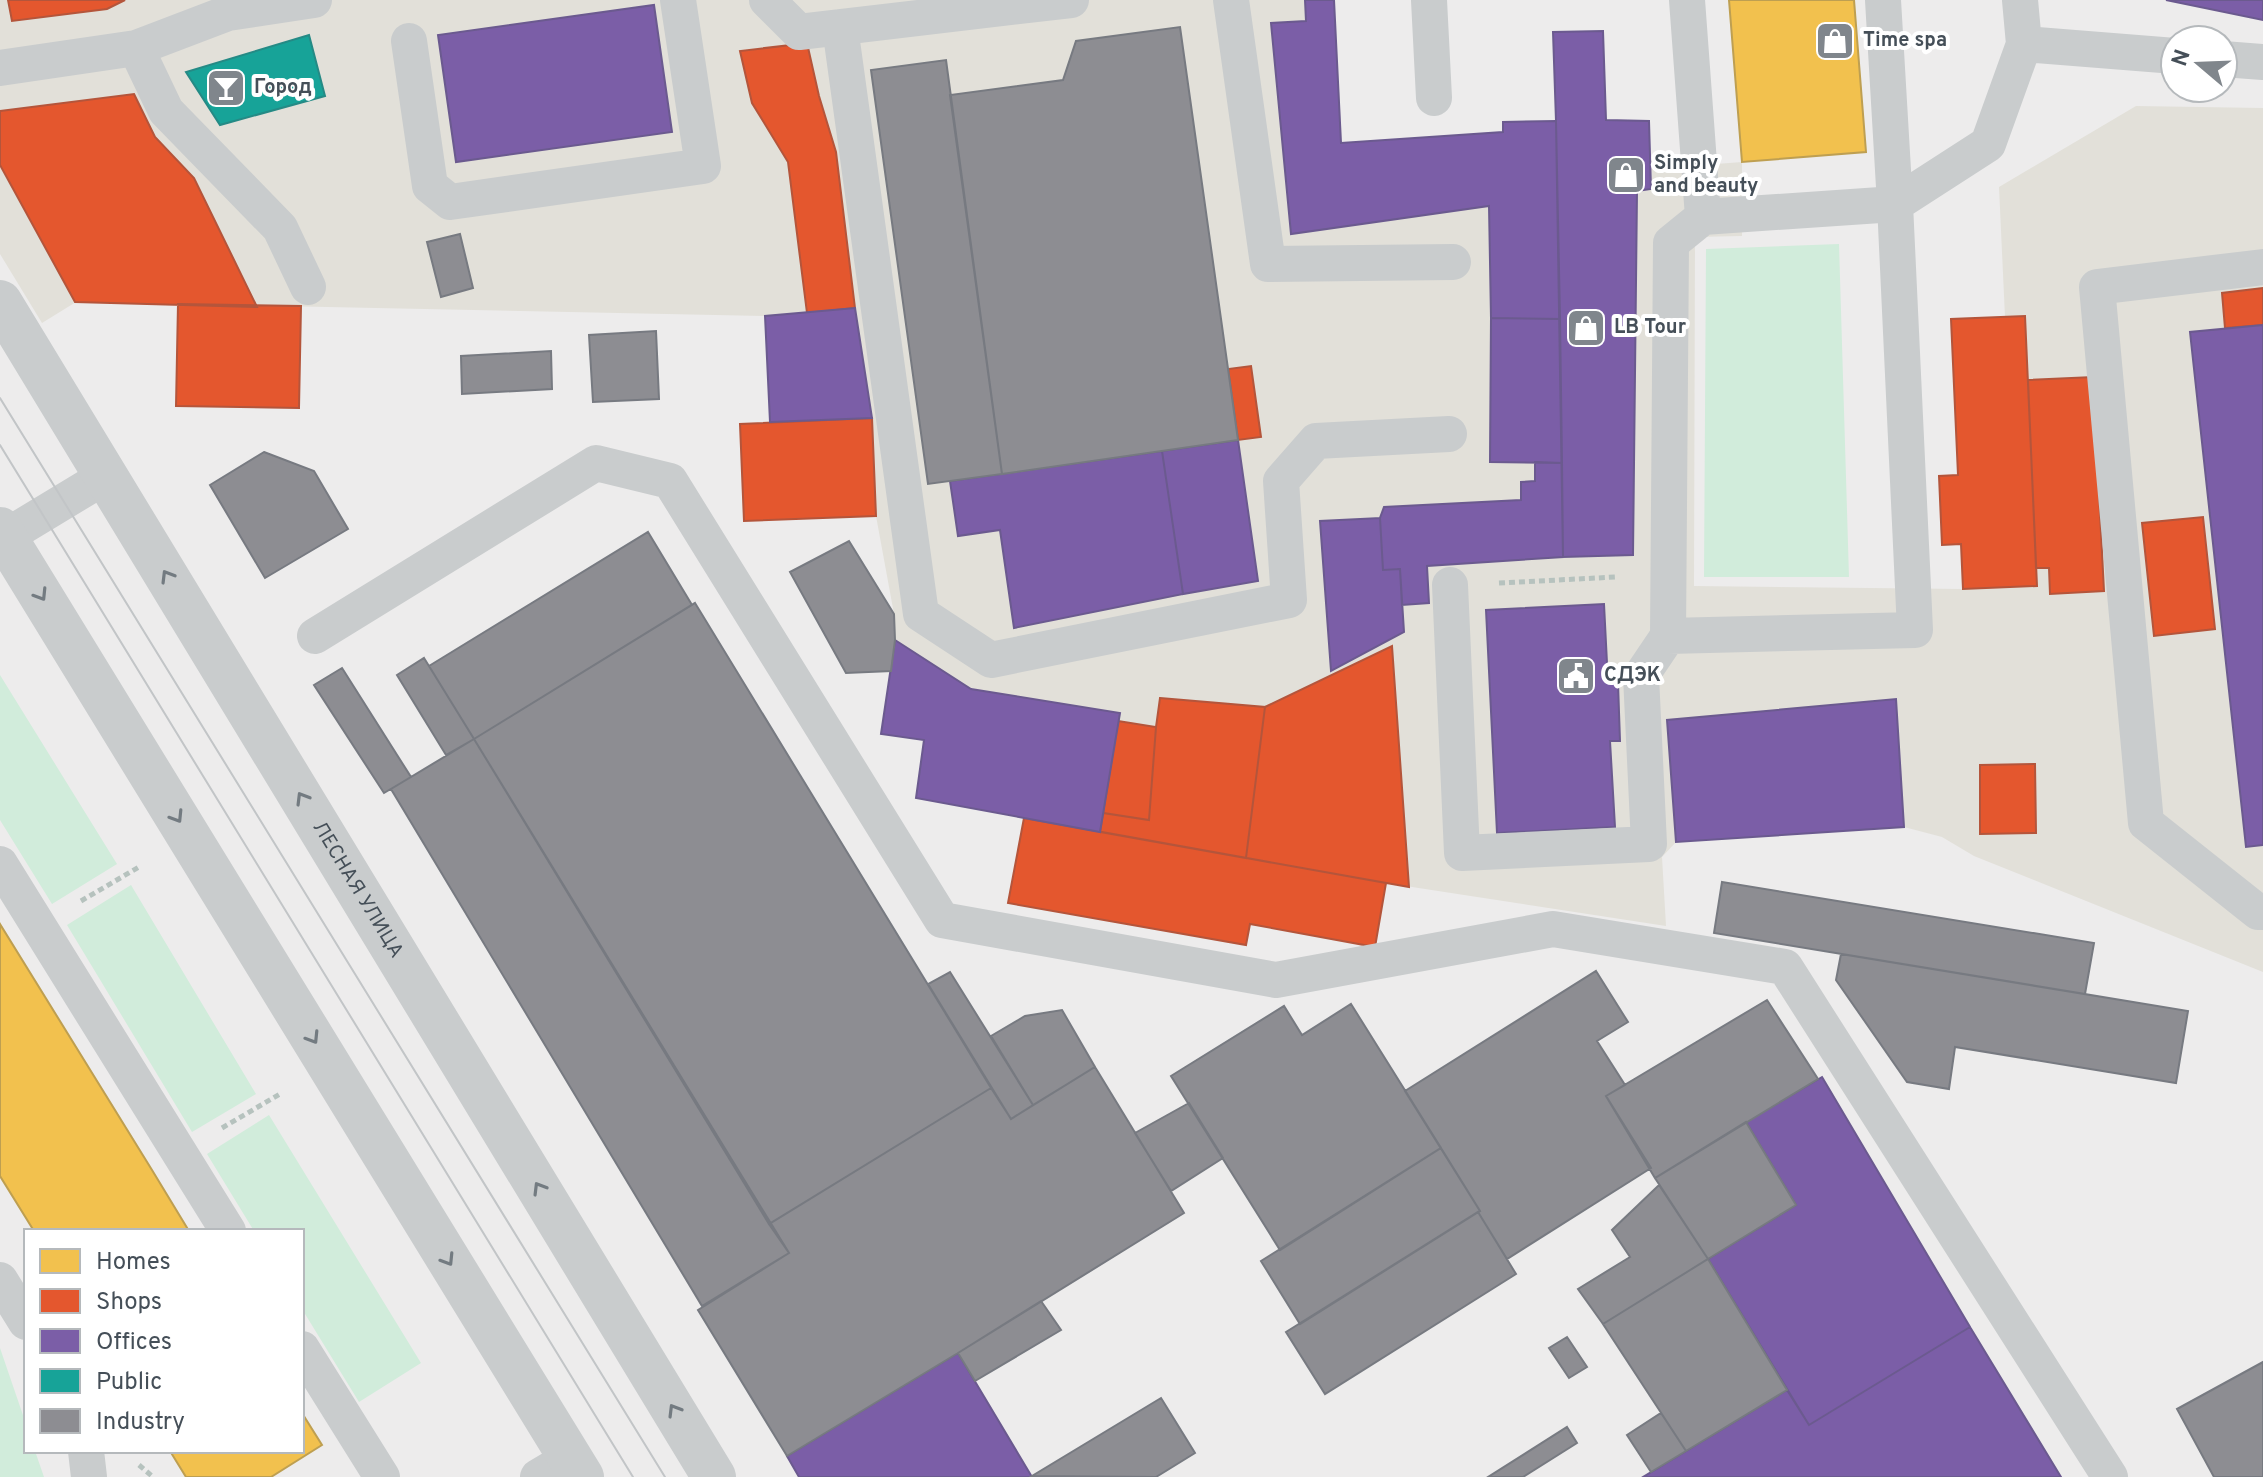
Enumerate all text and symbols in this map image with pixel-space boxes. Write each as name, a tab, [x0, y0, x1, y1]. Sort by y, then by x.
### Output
shop icon: Time spa	[1814, 20, 1856, 62]
north arrow	[2159, 24, 2239, 104]
place label: Time spa	[1863, 28, 1947, 54]
text: N	[2167, 46, 2198, 70]
bar icon: Город	[205, 67, 247, 109]
place label: Город	[254, 75, 312, 101]
place label: Simply and beauty	[1654, 151, 1758, 200]
shop icon: Simply and beauty	[1605, 154, 1647, 196]
shop icon: LB Tour	[1565, 307, 1607, 349]
place label: LB Tour	[1614, 315, 1687, 341]
one-way arrow	[161, 570, 177, 585]
one-way arrow	[31, 586, 46, 601]
public building icon: СДЭК	[1555, 655, 1597, 697]
place label: СДЭК	[1604, 663, 1661, 689]
one-way arrow	[296, 792, 312, 807]
one-way arrow	[167, 808, 182, 823]
street label: ЛЕСНАЯ УЛИЦА	[306, 817, 409, 963]
one-way arrow	[303, 1030, 318, 1044]
one-way arrow	[533, 1182, 549, 1197]
legend	[24, 1229, 304, 1453]
text: Homes	[96, 1248, 171, 1278]
one-way arrow	[439, 1251, 454, 1266]
text: Shops	[96, 1288, 162, 1318]
text: Offices	[96, 1328, 172, 1358]
text: Public	[96, 1368, 162, 1398]
one-way arrow	[668, 1404, 684, 1419]
text: Industry	[96, 1408, 185, 1438]

